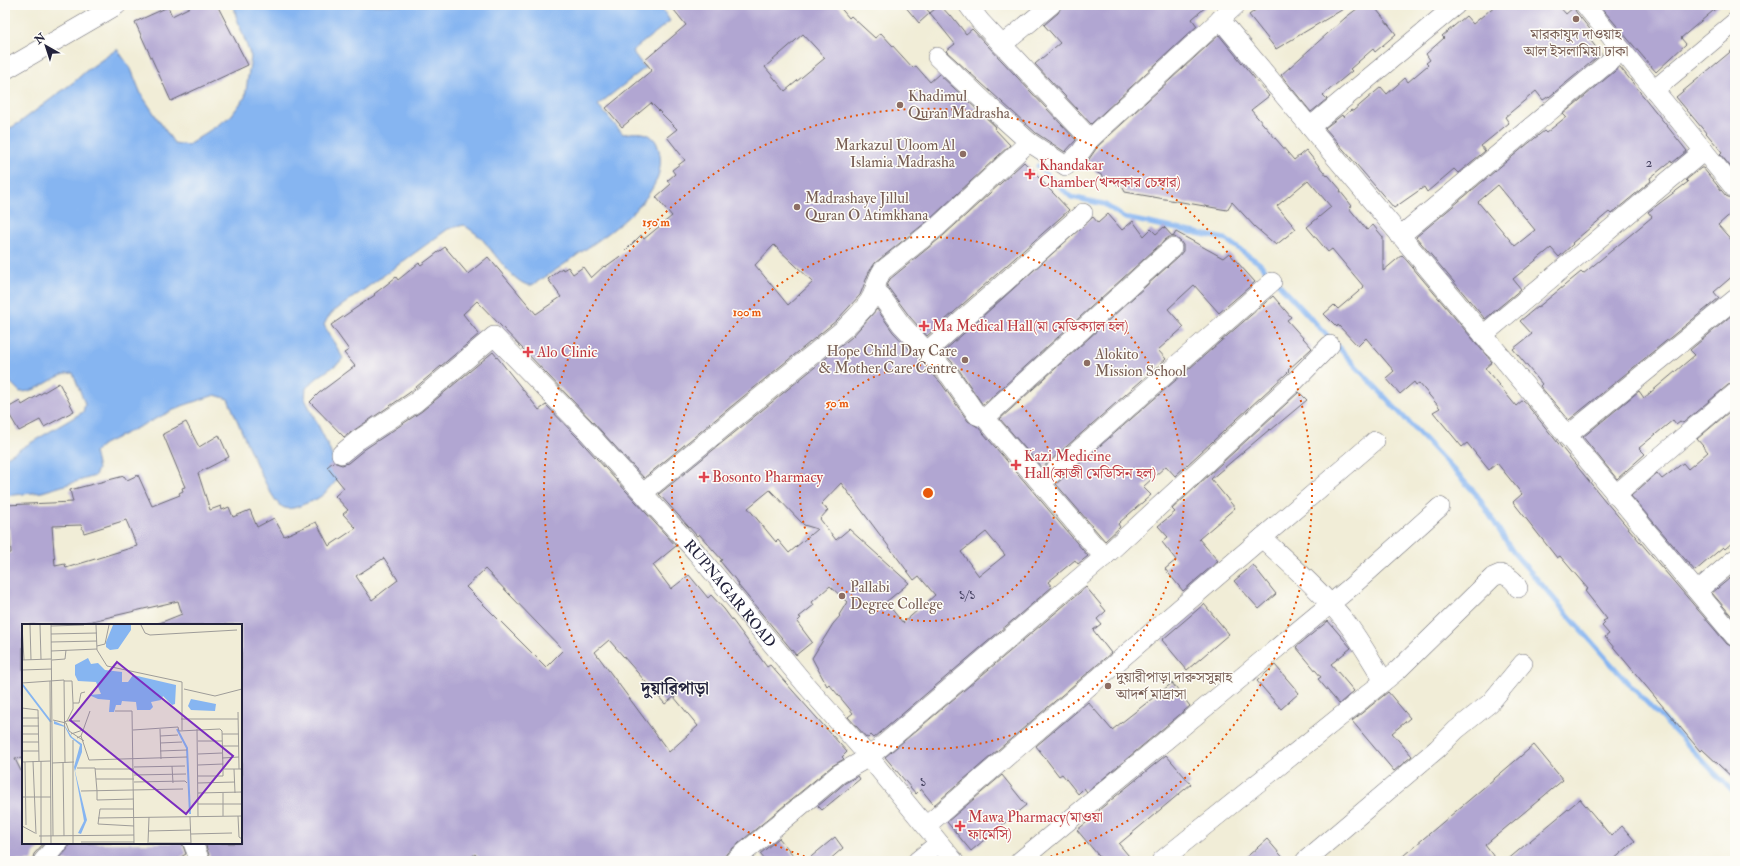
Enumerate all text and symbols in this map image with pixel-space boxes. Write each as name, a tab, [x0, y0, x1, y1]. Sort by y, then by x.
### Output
marker: মারকাযুদ দাওয়াহ আল ইসলামিয়া ঢাকা	[1571, 14, 1581, 24]
place label: মারকাযুদ দাওয়াহ আল ইসলামিয়া ঢাকা	[1523, 25, 1629, 61]
north arrow	[26, 26, 66, 66]
text: N	[31, 30, 49, 47]
place label: Khadimul Quran Madrasha	[908, 87, 1011, 123]
marker: Khadimul Quran Madrasha	[895, 100, 905, 110]
place label: Markazul Uloom Al Islamia Madrasha	[835, 136, 956, 172]
marker: Markazul Uloom Al Islamia Madrasha	[958, 149, 968, 159]
house number: 2	[1646, 155, 1653, 171]
place label: Khandakar Chamber(খন্দকার চেম্বার)	[1039, 156, 1181, 192]
marker: Khandakar Chamber(খন্দকার চেম্বার)	[1024, 168, 1036, 180]
place label: Madrashaye Jillul Quran O Atimkhana	[805, 189, 929, 225]
marker: Madrashaye Jillul Quran O Atimkhana	[792, 202, 802, 212]
text: 150 m	[642, 215, 670, 230]
text: 100 m	[733, 305, 762, 320]
place label: Ma Medical Hall(মা মেডিক্যাল হল)	[932, 317, 1129, 336]
marker: Ma Medical Hall(মা মেডিক্যাল হল)	[919, 321, 929, 331]
place label: Hope Child Day Care & Mother Care Centre	[818, 342, 957, 378]
place label: Alo Clinic	[536, 343, 597, 362]
place label: Alokito Mission School	[1094, 345, 1186, 381]
marker: Alo Clinic	[522, 346, 534, 358]
marker: Hope Child Day Care & Mother Care Centre	[960, 355, 970, 365]
marker: Alokito Mission School	[1082, 358, 1092, 368]
text: 50 m	[825, 396, 849, 411]
place label: Kazi Medicine Hall(কাজী মেডিসিন হল)	[1024, 447, 1156, 483]
marker: Kazi Medicine Hall(কাজী মেডিসিন হল)	[1011, 460, 1021, 470]
place label: Bosonto Pharmacy	[712, 468, 824, 487]
marker: Bosonto Pharmacy	[699, 472, 709, 482]
centre of rings	[921, 486, 935, 500]
street label: RUPNAGAR ROAD	[679, 536, 780, 652]
place label: Pallabi Degree College	[850, 578, 943, 614]
house number: ১/১	[958, 587, 976, 603]
marker: Pallabi Degree College	[837, 591, 847, 601]
inset map	[22, 624, 242, 844]
place label: দুয়ারীপাড়া দারুসসুন্নাহ আদর্শ মাদ্রাসা	[1115, 668, 1233, 704]
district label: দুয়ারিপাড়া	[640, 677, 709, 699]
marker: দুয়ারীপাড়া দারুসসুন্নাহ আদর্শ মাদ্রাসা	[1103, 681, 1113, 691]
house number: ১	[920, 774, 926, 790]
place label: Mawa Pharmacy(মাওয়া ফার্মেসি)	[967, 808, 1103, 844]
marker: Mawa Pharmacy(মাওয়া ফার্মেসি)	[955, 821, 965, 831]

